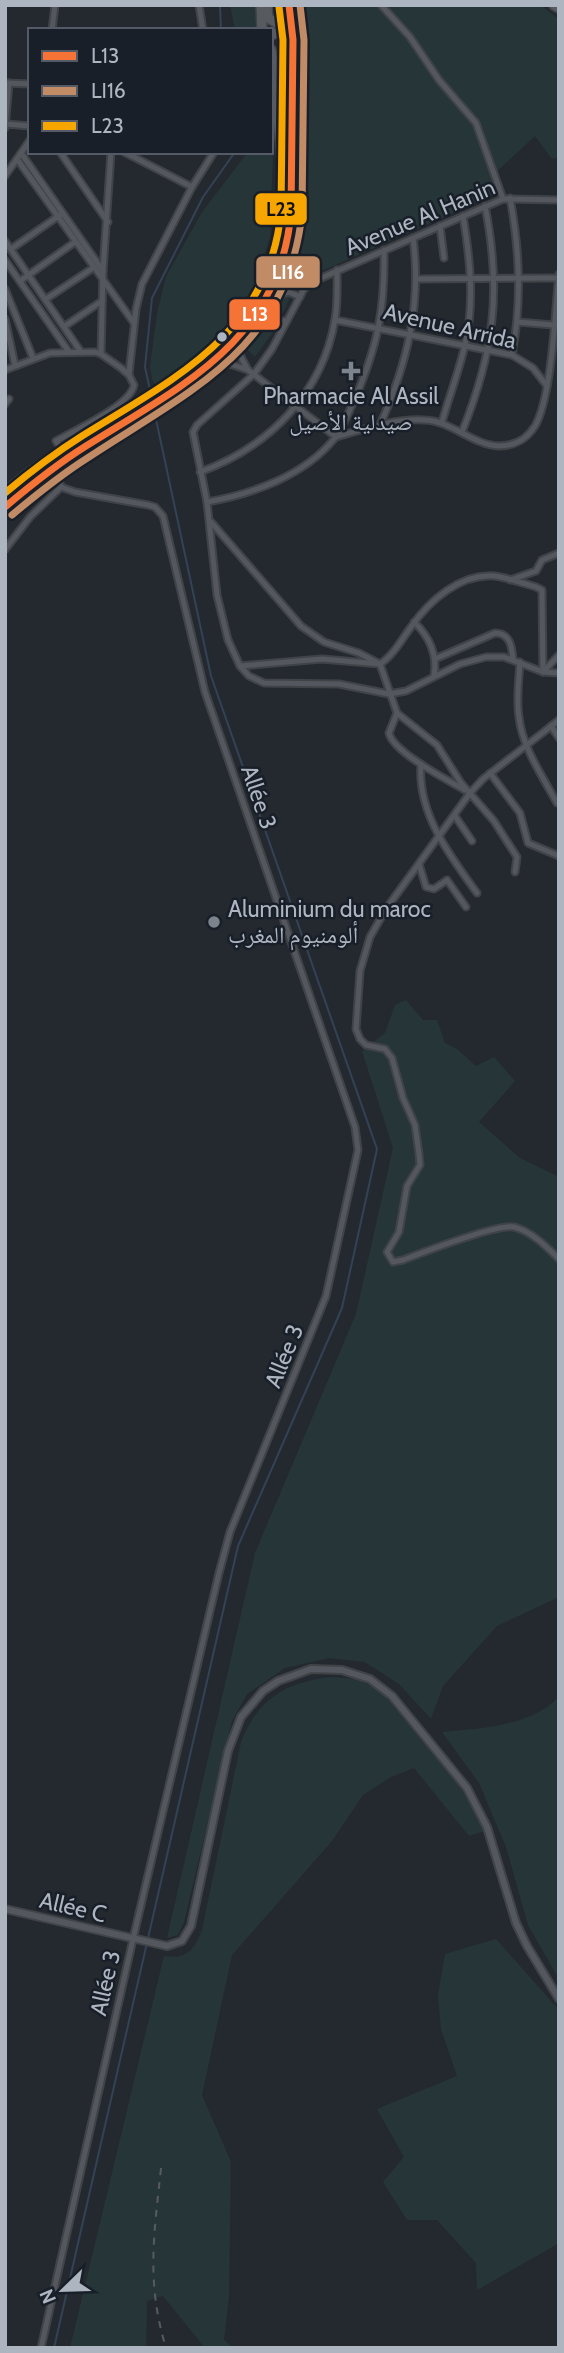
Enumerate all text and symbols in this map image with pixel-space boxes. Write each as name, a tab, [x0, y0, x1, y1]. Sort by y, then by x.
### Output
legend	[28, 28, 273, 154]
text: L13	[91, 43, 119, 68]
text: LI16	[91, 78, 126, 103]
text: L23	[91, 113, 124, 138]
street label: Avenue Al Hanin	[341, 173, 499, 261]
line badge: L23	[254, 192, 308, 226]
text: L23	[266, 198, 296, 221]
line badge: LI16	[255, 255, 321, 289]
text: LI16	[272, 261, 304, 284]
street label: Avenue Arrida	[381, 297, 519, 355]
line badge: L13	[228, 298, 281, 331]
text: L13	[242, 303, 268, 326]
unlabelled marker	[215, 330, 229, 344]
marker: Pharmacie Al Assil صيدلية الأصيل	[343, 363, 359, 379]
place label: Pharmacie Al Assil صيدلية الأصيل	[263, 382, 439, 436]
street label: Allée 3	[235, 761, 283, 833]
place label: Aluminium du maroc ألومنيوم المغرب	[228, 895, 431, 951]
marker: Aluminium du maroc ألومنيوم المغرب	[206, 914, 222, 930]
street label: Allée 3	[259, 1320, 309, 1392]
street label: Allée C	[37, 1886, 109, 1928]
street label: Allée 3	[84, 1948, 126, 2018]
north arrow	[28, 2255, 98, 2325]
text: N	[35, 2286, 61, 2307]

